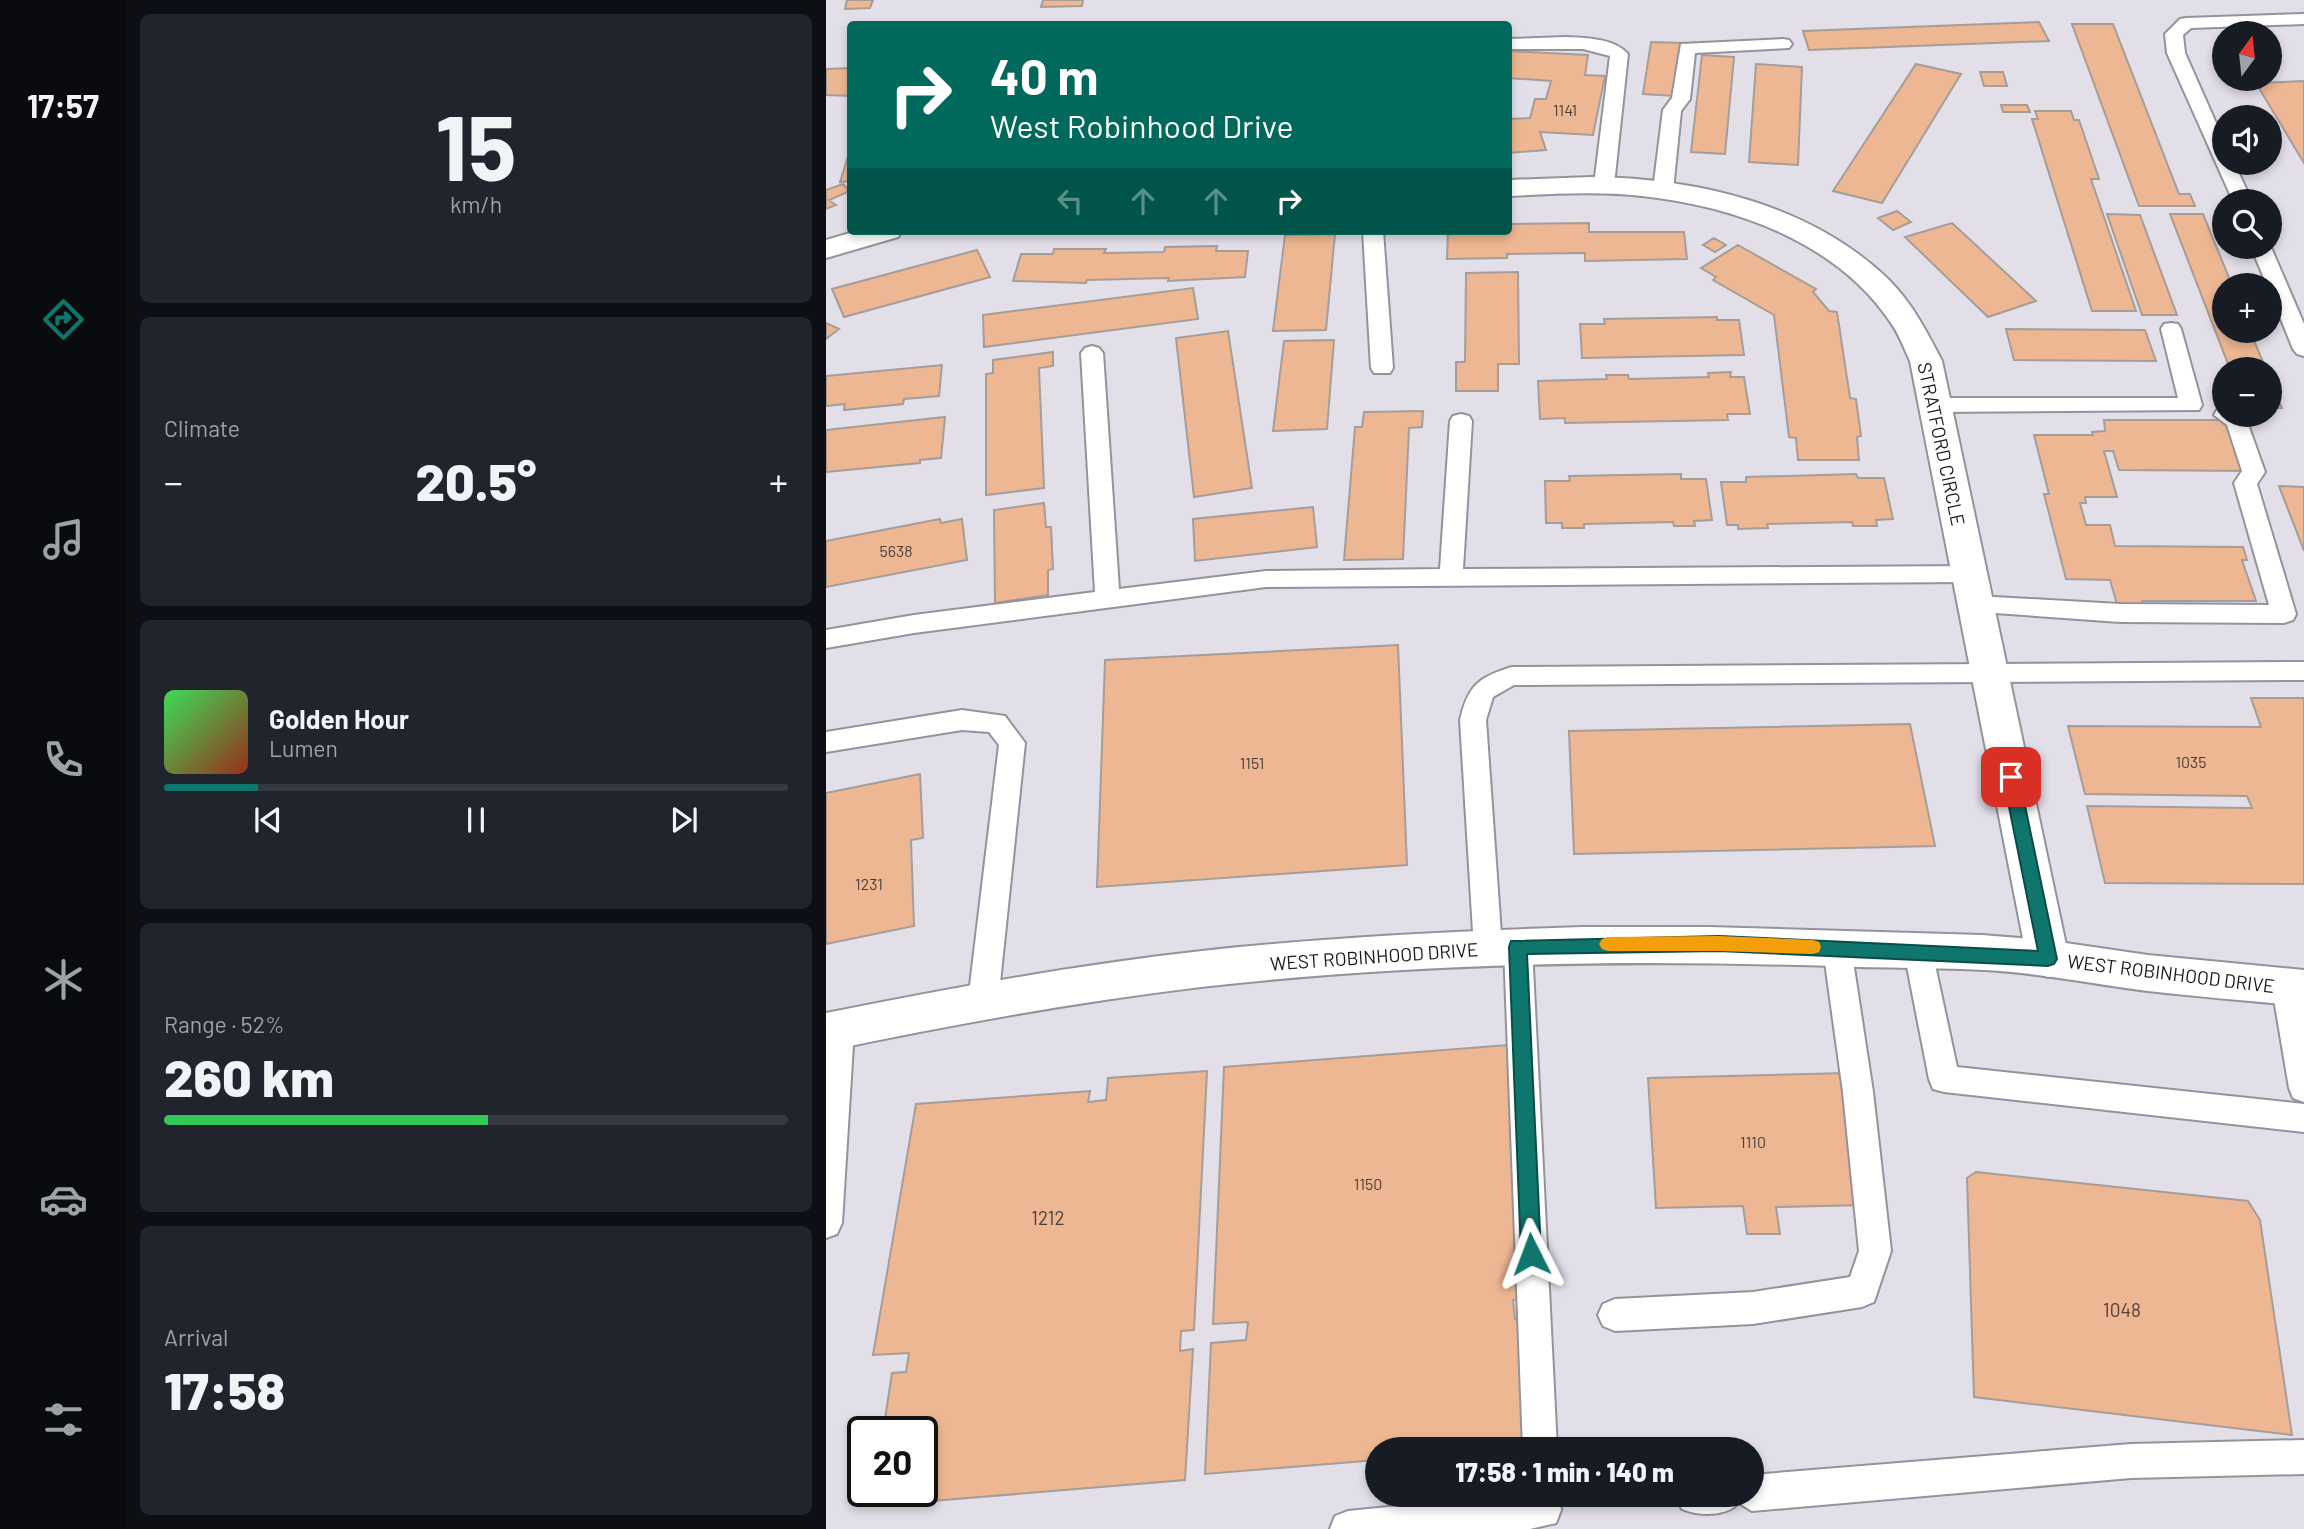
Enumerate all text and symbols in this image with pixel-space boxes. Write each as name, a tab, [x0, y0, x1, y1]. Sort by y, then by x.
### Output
north arrow	[2212, 21, 2282, 91]
map controls	[2212, 21, 2282, 427]
text: 40 m	[990, 46, 1098, 105]
icon: right	[875, 49, 966, 140]
text: 17:57	[27, 86, 99, 124]
text: 15	[435, 90, 517, 199]
house number: 1141	[1553, 100, 1577, 119]
button: sound	[2212, 105, 2282, 175]
text: West Robinhood Drive	[990, 106, 1294, 144]
icon: left	[1051, 182, 1089, 220]
icon: ahead	[1124, 182, 1162, 220]
icon: ahead	[1197, 182, 1235, 220]
icon: right	[1270, 182, 1308, 220]
button: search	[2212, 189, 2282, 259]
text: km/h	[450, 190, 502, 218]
button: +	[2212, 273, 2282, 343]
icon: directions	[39, 295, 88, 344]
button: −	[2212, 357, 2282, 427]
street label: STRATFORD CIRCLE	[1913, 360, 1971, 528]
text: Climate	[164, 414, 240, 442]
text: 20.5°	[415, 449, 537, 511]
text: −	[164, 458, 183, 504]
text: +	[769, 458, 788, 504]
icon: music	[39, 515, 88, 564]
house number: 5638	[879, 541, 913, 560]
text: Golden Hour	[269, 703, 409, 734]
text: Lumen	[269, 734, 338, 762]
icon: phone	[39, 735, 88, 784]
pin	[1981, 747, 2041, 807]
house number: 1035	[2175, 752, 2207, 771]
house number: 1151	[1240, 753, 1264, 772]
icon: arrive	[1992, 758, 2030, 796]
icon: previous	[249, 801, 287, 839]
icon: pause	[457, 801, 495, 839]
icon: next	[665, 801, 703, 839]
house number: 1231	[855, 874, 883, 893]
street label: WEST ROBINHOOD DRIVE	[1269, 937, 1479, 975]
street label: WEST ROBINHOOD DRIVE	[2066, 949, 2276, 997]
icon: climate	[39, 955, 88, 1004]
text: Range · 52%	[164, 1010, 284, 1038]
text: 260 km	[164, 1045, 334, 1107]
house number: 1110	[1740, 1132, 1766, 1151]
house number: 1150	[1354, 1174, 1382, 1193]
icon: car	[39, 1175, 88, 1224]
house number: 1212	[1031, 1206, 1065, 1229]
position arrow	[1494, 1217, 1568, 1291]
house number: 1048	[2103, 1298, 2141, 1321]
text: Arrival	[164, 1323, 228, 1351]
text: 17:58	[164, 1358, 285, 1420]
icon: filters	[39, 1395, 88, 1444]
speed limit sign: 20	[847, 1416, 938, 1507]
text: 17:58 · 1 min · 140 m	[1455, 1456, 1674, 1487]

